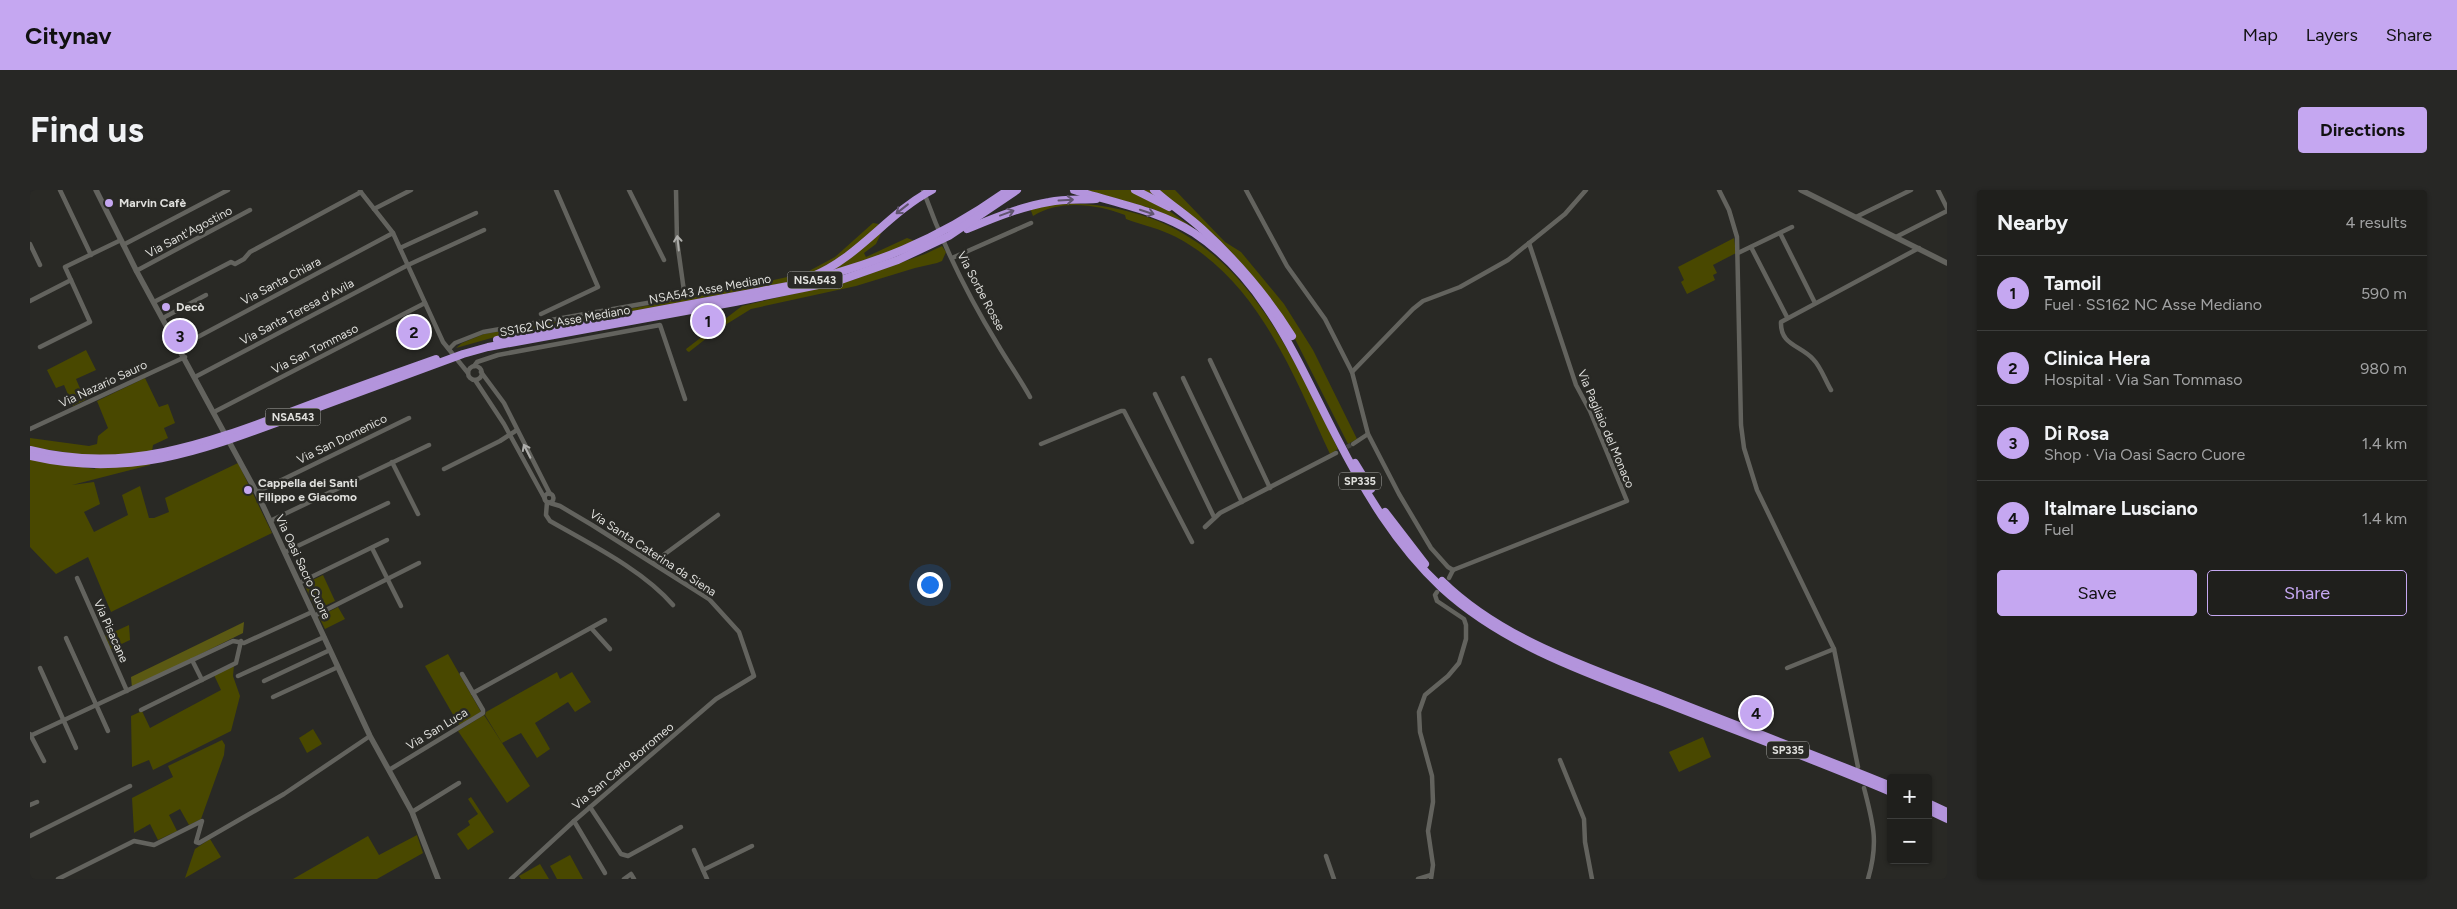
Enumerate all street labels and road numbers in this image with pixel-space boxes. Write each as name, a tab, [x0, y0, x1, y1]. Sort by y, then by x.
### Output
street label: Via Sant'Agostino	[143, 203, 235, 261]
street label: Via Sorbe Rosse	[954, 249, 1008, 333]
street label: Via Santa Chiara	[239, 254, 323, 308]
street label: NSA543 Asse Mediano	[648, 271, 772, 307]
road number: NSA543	[788, 272, 842, 288]
street label: Via Santa Teresa d'Avila	[238, 276, 356, 348]
street label: SS162 NC Asse Mediano	[499, 303, 631, 339]
street label: Via San Tommaso	[269, 321, 361, 377]
street label: Via Nazario Sauro	[57, 357, 149, 411]
street label: Via Pagliaio del Monaco	[1575, 368, 1637, 490]
road number: NSA543	[266, 408, 320, 426]
street label: Via San Domenico	[295, 411, 389, 467]
road number: SP335	[1339, 472, 1381, 490]
street label: Via Santa Caterina da Siena	[587, 507, 719, 599]
street label: Via Oasi Sacro Cuore	[273, 512, 334, 622]
street label: Via Pisacane	[91, 597, 131, 665]
street label: Via San Luca	[404, 705, 470, 753]
street label: Via San Carlo Borromeo	[570, 720, 676, 812]
road number: SP335	[1767, 742, 1809, 758]

